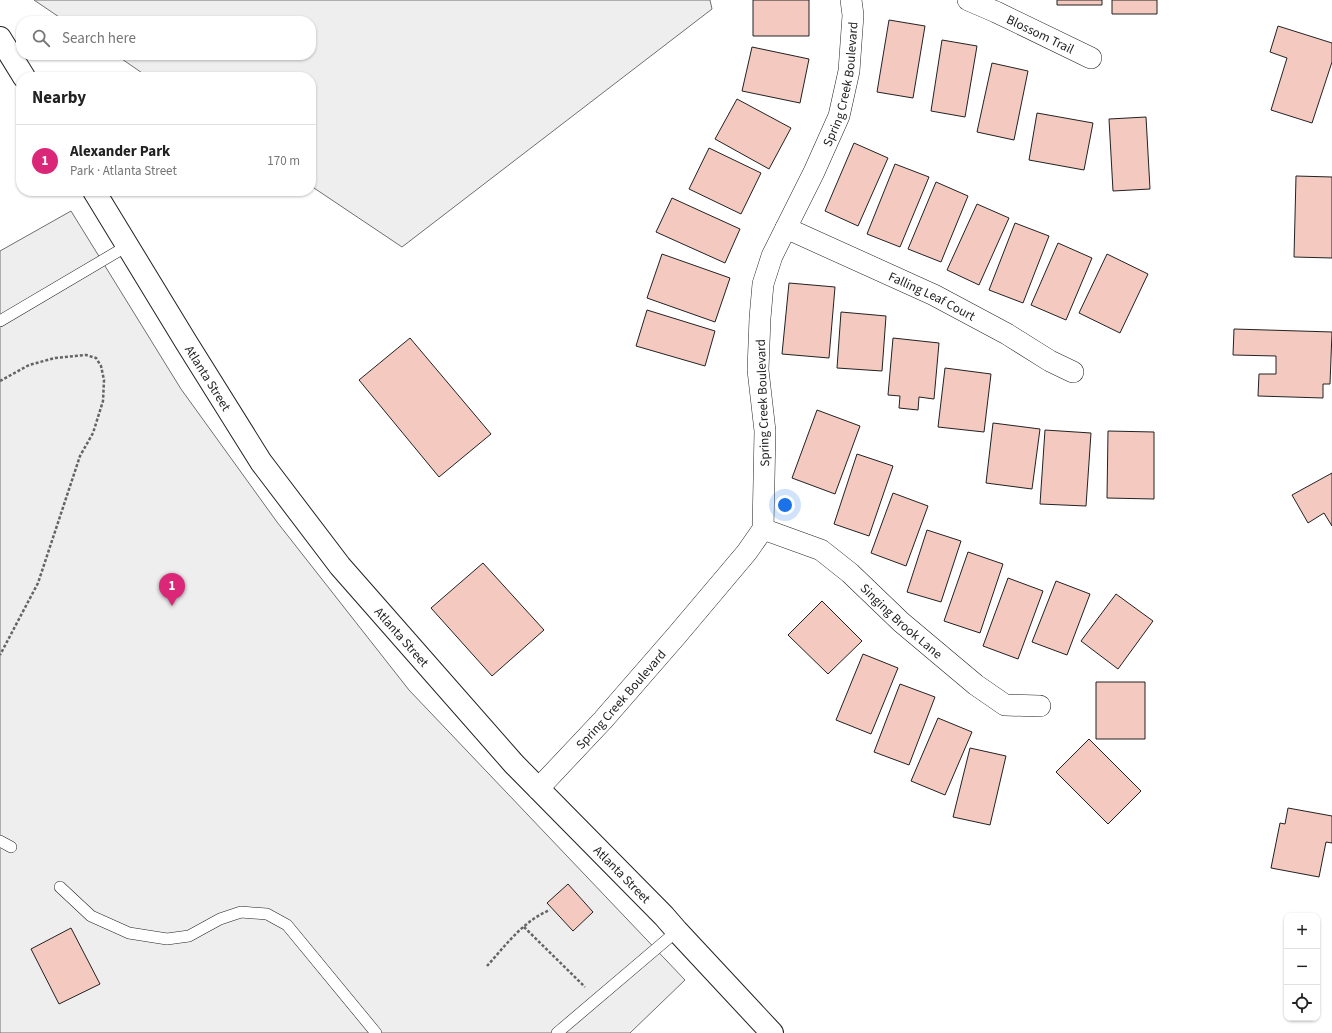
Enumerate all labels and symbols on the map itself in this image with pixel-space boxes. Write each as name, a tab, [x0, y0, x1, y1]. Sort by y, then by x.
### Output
street label: Blossom Trail	[1003, 10, 1077, 59]
street label: Spring Creek Boulevard	[819, 21, 862, 149]
street label: Falling Leaf Court	[885, 268, 979, 326]
street label: Spring Creek Boulevard	[752, 339, 774, 467]
street label: Atlanta Street	[180, 342, 235, 415]
your location	[775, 495, 795, 515]
pin: 1	[159, 573, 185, 606]
street label: Singing Brook Lane	[856, 580, 946, 663]
street label: Atlanta Street	[370, 603, 433, 672]
street label: Spring Creek Boulevard	[572, 646, 670, 753]
street label: Atlanta Street	[589, 842, 655, 908]

